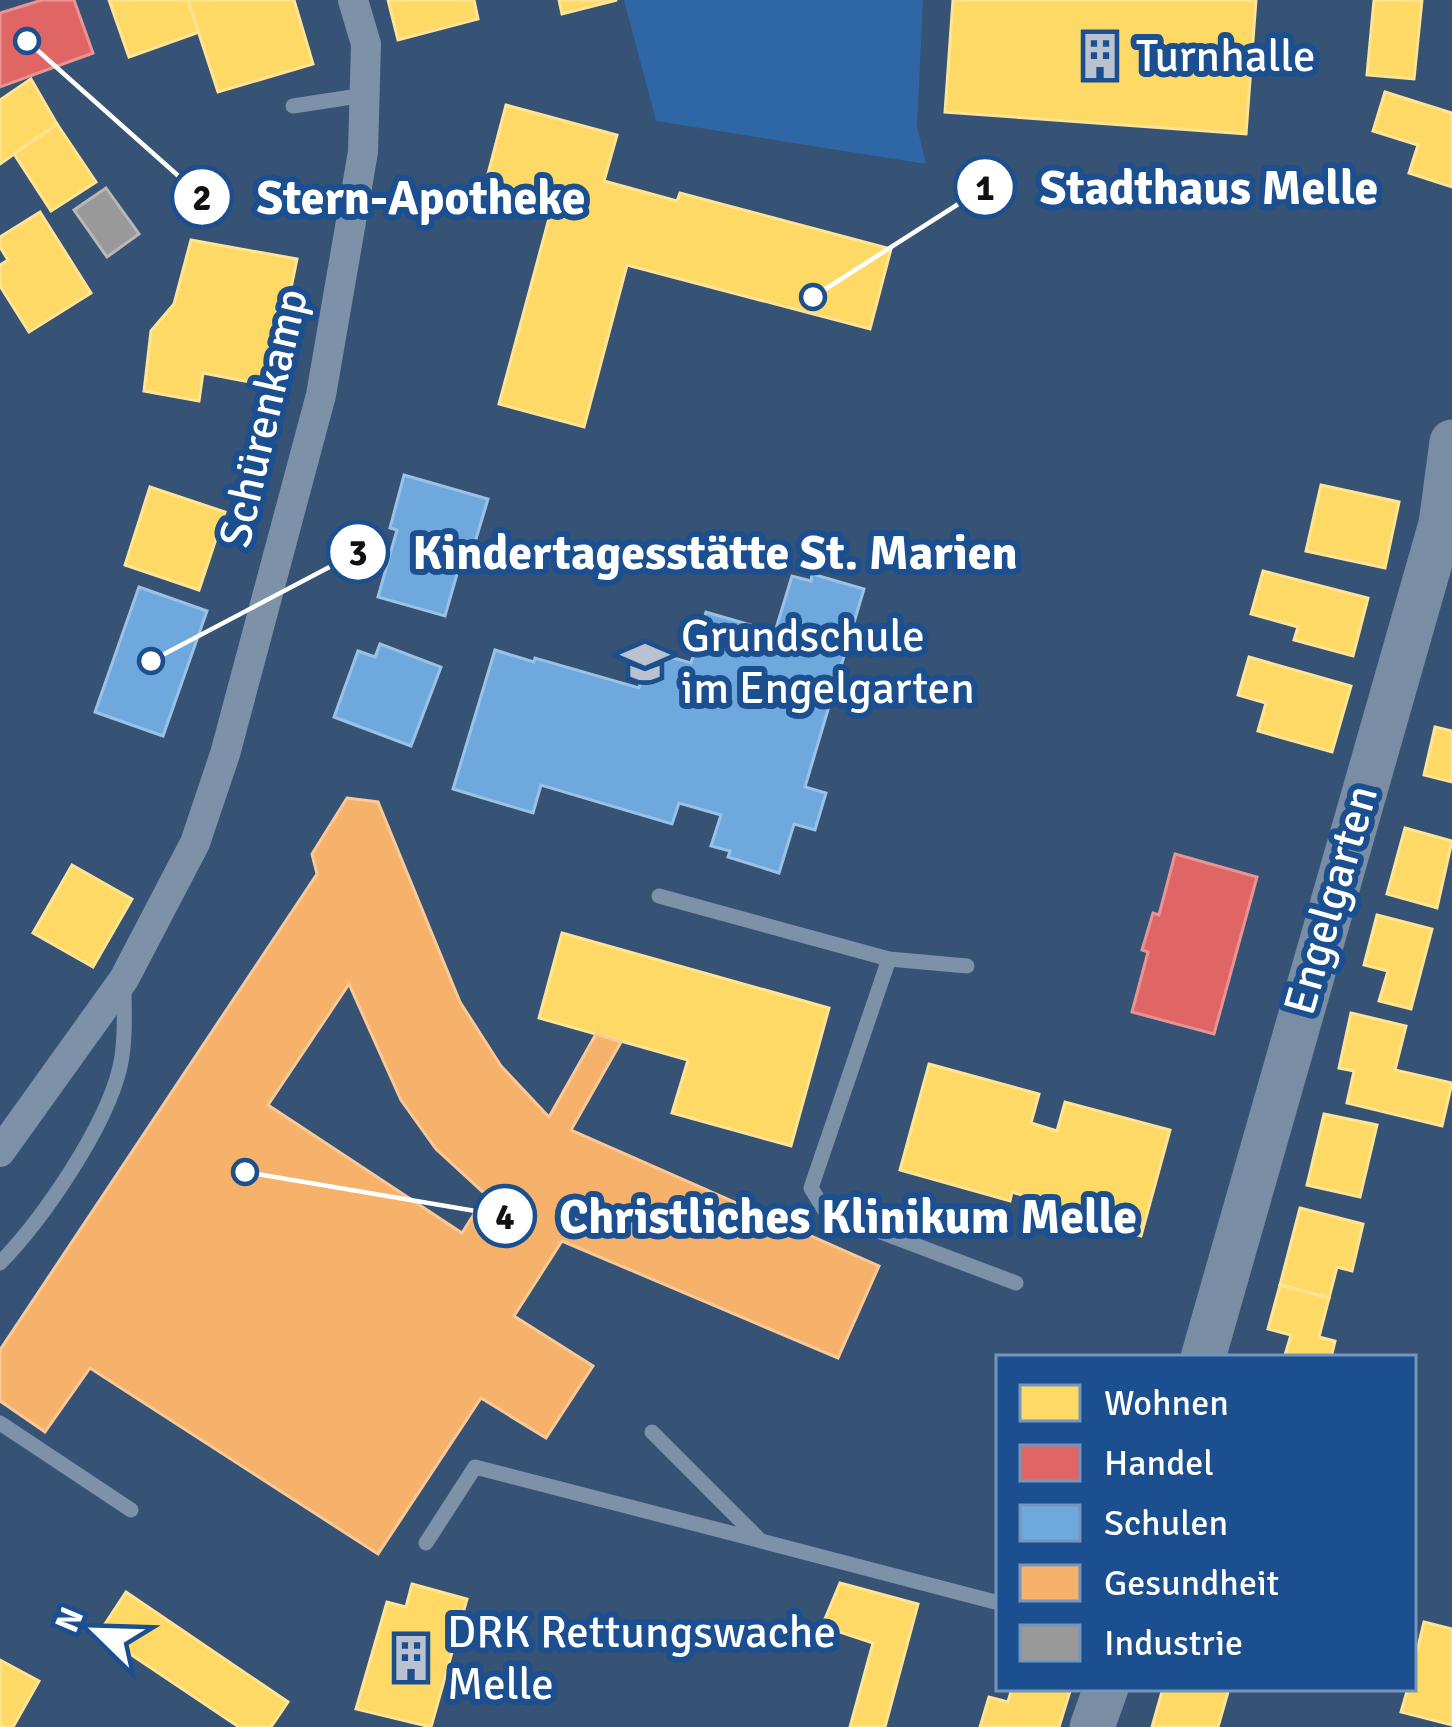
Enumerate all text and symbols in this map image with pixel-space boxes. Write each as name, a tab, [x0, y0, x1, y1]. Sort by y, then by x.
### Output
place label: Turnhalle	[1136, 29, 1315, 84]
building icon: Turnhalle	[1075, 31, 1125, 81]
callout: Stadthaus Melle	[955, 145, 1402, 229]
callout: Stern-Apotheke	[172, 155, 609, 239]
text: Stadthaus Melle	[1040, 159, 1378, 218]
text: 1	[975, 166, 995, 211]
text: Stern-Apotheke	[256, 169, 586, 228]
text: 2	[192, 176, 212, 221]
street label: Schürenkamp	[208, 284, 320, 552]
callout: Kindertagesstätte St. Marien	[328, 510, 1042, 594]
text: Kindertagesstätte St. Marien	[412, 524, 1018, 583]
text: 3	[348, 531, 368, 576]
place label: Grundschule im Engelgarten	[681, 609, 975, 716]
school or university icon: Grundschule im Engelgarten	[620, 637, 670, 687]
street label: Engelgarten	[1272, 779, 1390, 1021]
callout: Christliches Klinikum Melle	[475, 1174, 1161, 1258]
text: Christliches Klinikum Melle	[559, 1188, 1137, 1247]
text: 4	[495, 1195, 515, 1240]
legend	[996, 1355, 1416, 1691]
text: Wohnen	[1104, 1381, 1229, 1426]
text: Handel	[1104, 1441, 1214, 1486]
text: Schulen	[1104, 1501, 1228, 1546]
text: Gesundheit	[1104, 1561, 1279, 1606]
north arrow	[36, 1571, 156, 1691]
text: N	[46, 1601, 93, 1638]
place label: DRK Rettungswache Melle	[447, 1605, 836, 1712]
text: Industrie	[1104, 1621, 1243, 1666]
building icon: DRK Rettungswache Melle	[386, 1633, 436, 1683]

